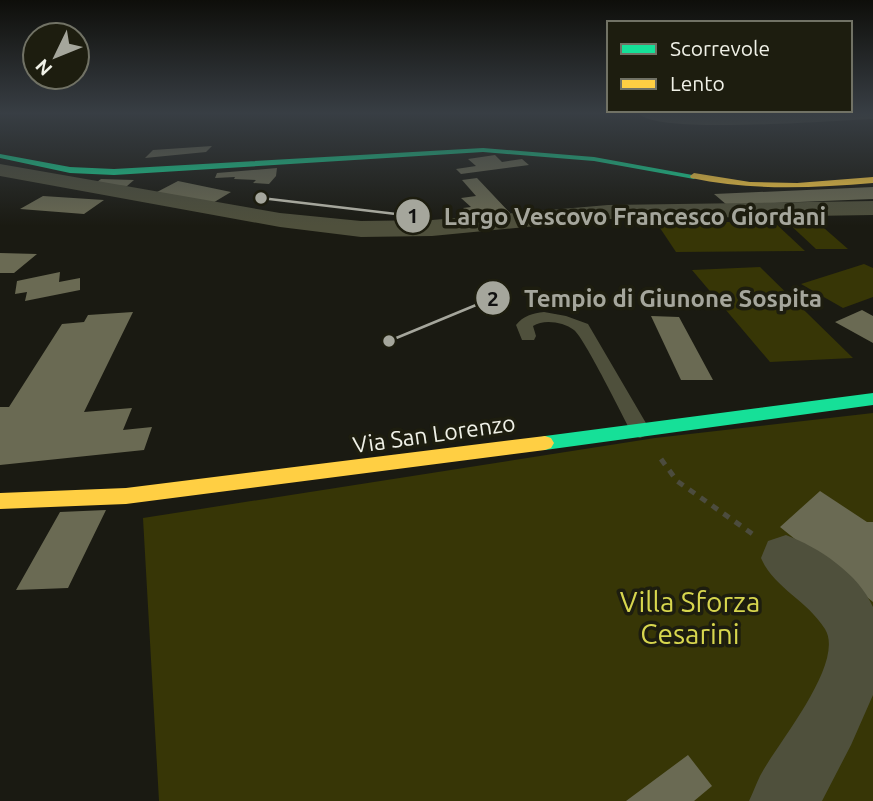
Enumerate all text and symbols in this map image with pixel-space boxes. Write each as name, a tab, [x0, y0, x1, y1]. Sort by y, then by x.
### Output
north arrow	[21, 21, 91, 91]
legend	[607, 21, 852, 112]
text: Scorrevole	[670, 36, 770, 60]
text: N	[31, 55, 56, 80]
text: Lento	[670, 71, 725, 95]
callout: Largo Vescovo Francesco Giordani	[395, 194, 841, 239]
text: 1	[407, 203, 419, 227]
text: Largo Vescovo Francesco Giordani	[444, 203, 826, 230]
callout: Tempio di Giunone Sospita	[475, 276, 836, 321]
text: Tempio di Giunone Sospita	[524, 285, 822, 312]
text: 2	[487, 286, 499, 310]
street label: Via San Lorenzo	[351, 410, 517, 457]
park label: Villa Sforza Cesarini	[620, 586, 760, 649]

